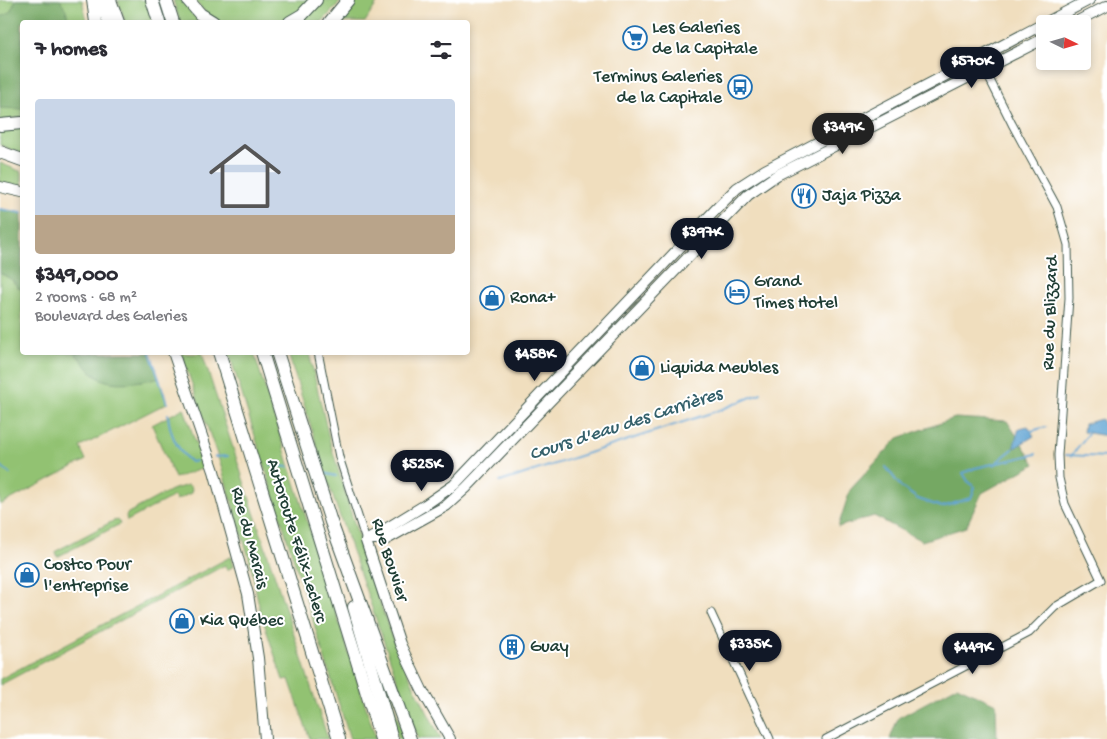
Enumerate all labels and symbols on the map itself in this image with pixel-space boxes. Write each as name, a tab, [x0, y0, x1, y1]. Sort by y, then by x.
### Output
north arrow	[1036, 15, 1091, 70]
place label: Les Galeries de la Capitale	[652, 18, 758, 60]
supermarket icon: Les Galeries de la Capitale	[622, 25, 648, 51]
pin: $570K	[937, 46, 1007, 89]
place label: Terminus Galeries de la Capitale	[593, 67, 723, 109]
bus stop icon: Terminus Galeries de la Capitale	[727, 74, 753, 100]
pin: $349K	[808, 112, 878, 155]
restaurant icon: Jaja Pizza	[791, 183, 817, 209]
place label: Jaja Pizza	[822, 186, 902, 207]
pin: $397K	[667, 218, 737, 260]
street label: Rue du Blizzard	[1039, 254, 1064, 371]
place label: Grand Times Hotel	[753, 272, 838, 314]
hotel icon: Grand Times Hotel	[724, 279, 750, 305]
shop icon: Rona+	[479, 285, 505, 311]
place label: Rona+	[510, 288, 556, 309]
pin: $458K	[500, 340, 570, 382]
shop icon: Liquida Meubles	[629, 355, 655, 381]
place label: Liquida Meubles	[660, 358, 779, 379]
water label: Cours d'eau des Carrières	[527, 382, 727, 467]
pin: $525K	[387, 450, 457, 492]
street label: Autoroute Félix-Leclerc	[261, 457, 331, 626]
street label: Rue du Marais	[225, 485, 273, 592]
street label: Rue Bouvier	[366, 516, 413, 606]
place label: Costco Pour l'entreprise	[44, 555, 133, 597]
shop icon: Costco Pour l'entreprise	[14, 562, 40, 588]
shop icon: Kia Québec	[169, 608, 195, 634]
place label: Kia Québec	[200, 611, 284, 632]
pin: $335K	[715, 630, 785, 672]
pin: $449K	[938, 632, 1008, 675]
building icon: Guay	[499, 634, 525, 660]
place label: Guay	[530, 637, 569, 658]

